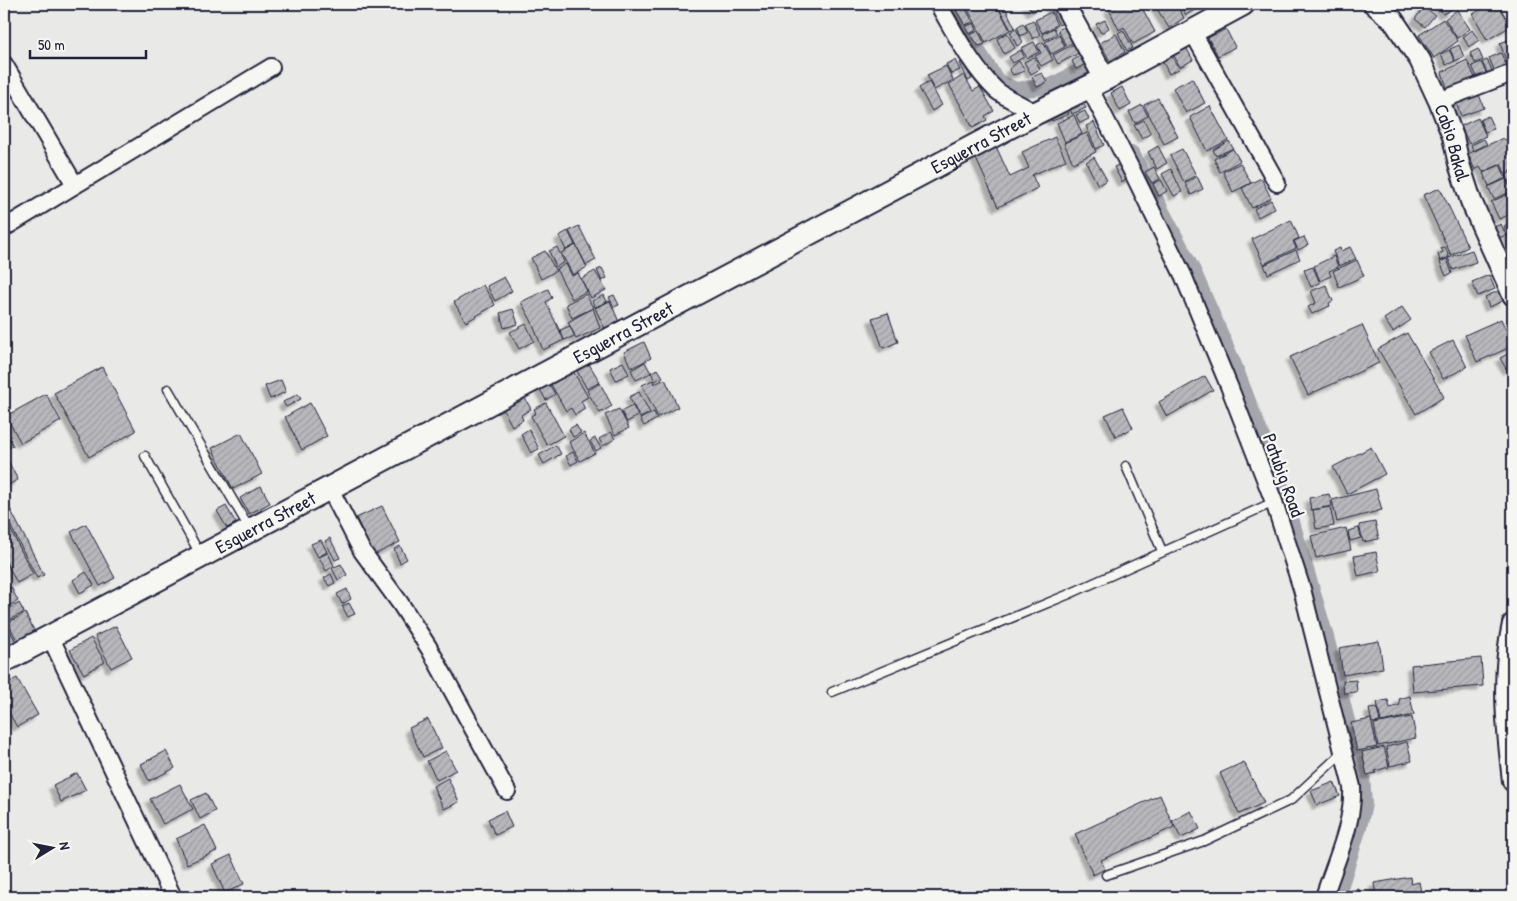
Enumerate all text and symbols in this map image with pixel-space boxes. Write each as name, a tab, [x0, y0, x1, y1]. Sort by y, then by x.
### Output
scale bar	[30, 28, 146, 60]
text: 50 m	[38, 34, 65, 55]
street label: Cabio Bakal	[1428, 100, 1477, 185]
street label: Esguerra Street	[926, 105, 1036, 180]
street label: Esguerra Street	[568, 295, 678, 370]
street label: Patubig Road	[1257, 430, 1311, 521]
street label: Esguerra Street	[211, 485, 321, 559]
north arrow	[28, 824, 78, 874]
text: N	[55, 840, 75, 852]

